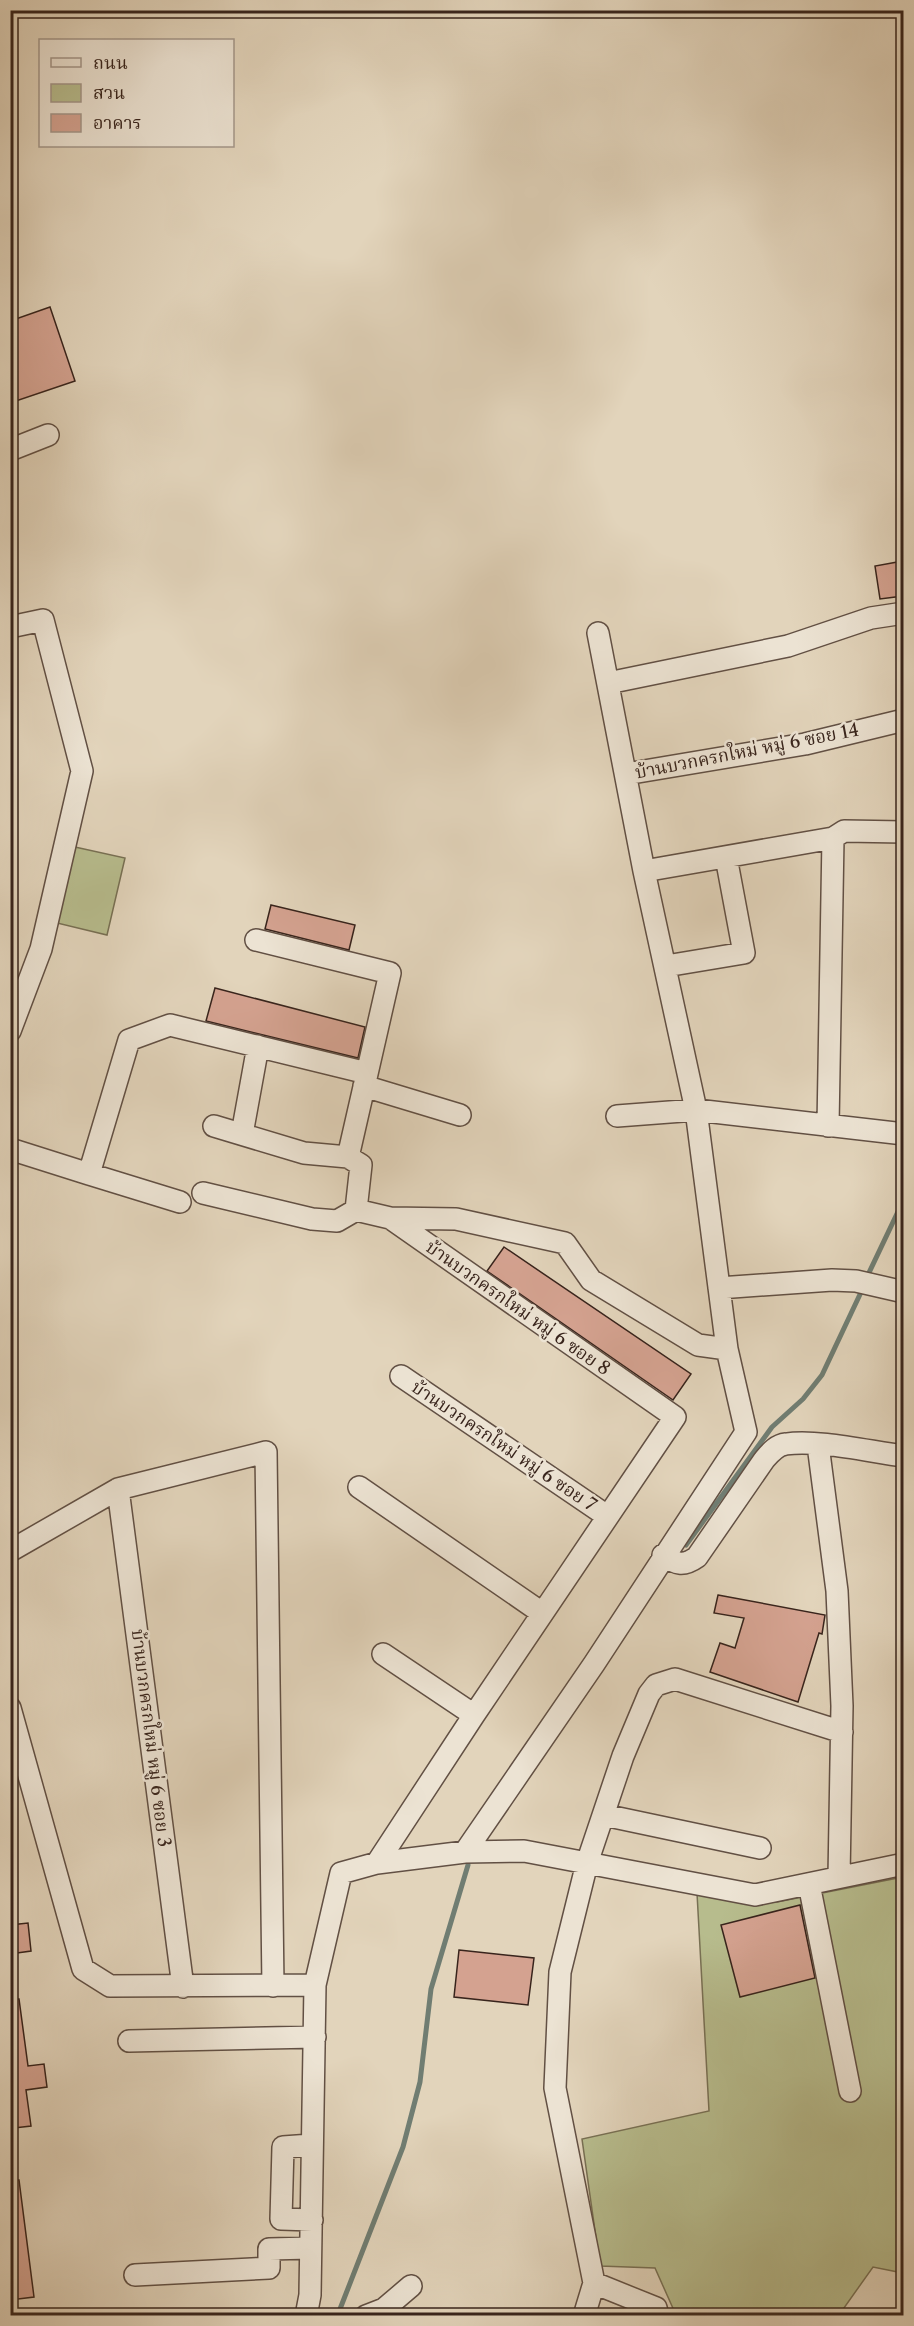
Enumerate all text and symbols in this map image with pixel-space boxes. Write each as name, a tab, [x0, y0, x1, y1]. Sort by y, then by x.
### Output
legend	[39, 39, 234, 147]
text: ถนน	[93, 52, 128, 74]
text: สวน	[93, 82, 125, 104]
text: อาคาร	[93, 112, 142, 134]
street label: บ้านบวกครกใหม่ หมู่ 6 ซอย 14	[633, 718, 861, 783]
street label: บ้านบวกครกใหม่ หมู่ 6 ซอย 8	[422, 1235, 615, 1380]
street label: บ้านบวกครกใหม่ หมู่ 6 ซอย 7	[407, 1375, 601, 1516]
street label: บ้านบวกครกใหม่ หมู่ 6 ซอย 3	[127, 1628, 176, 1848]

